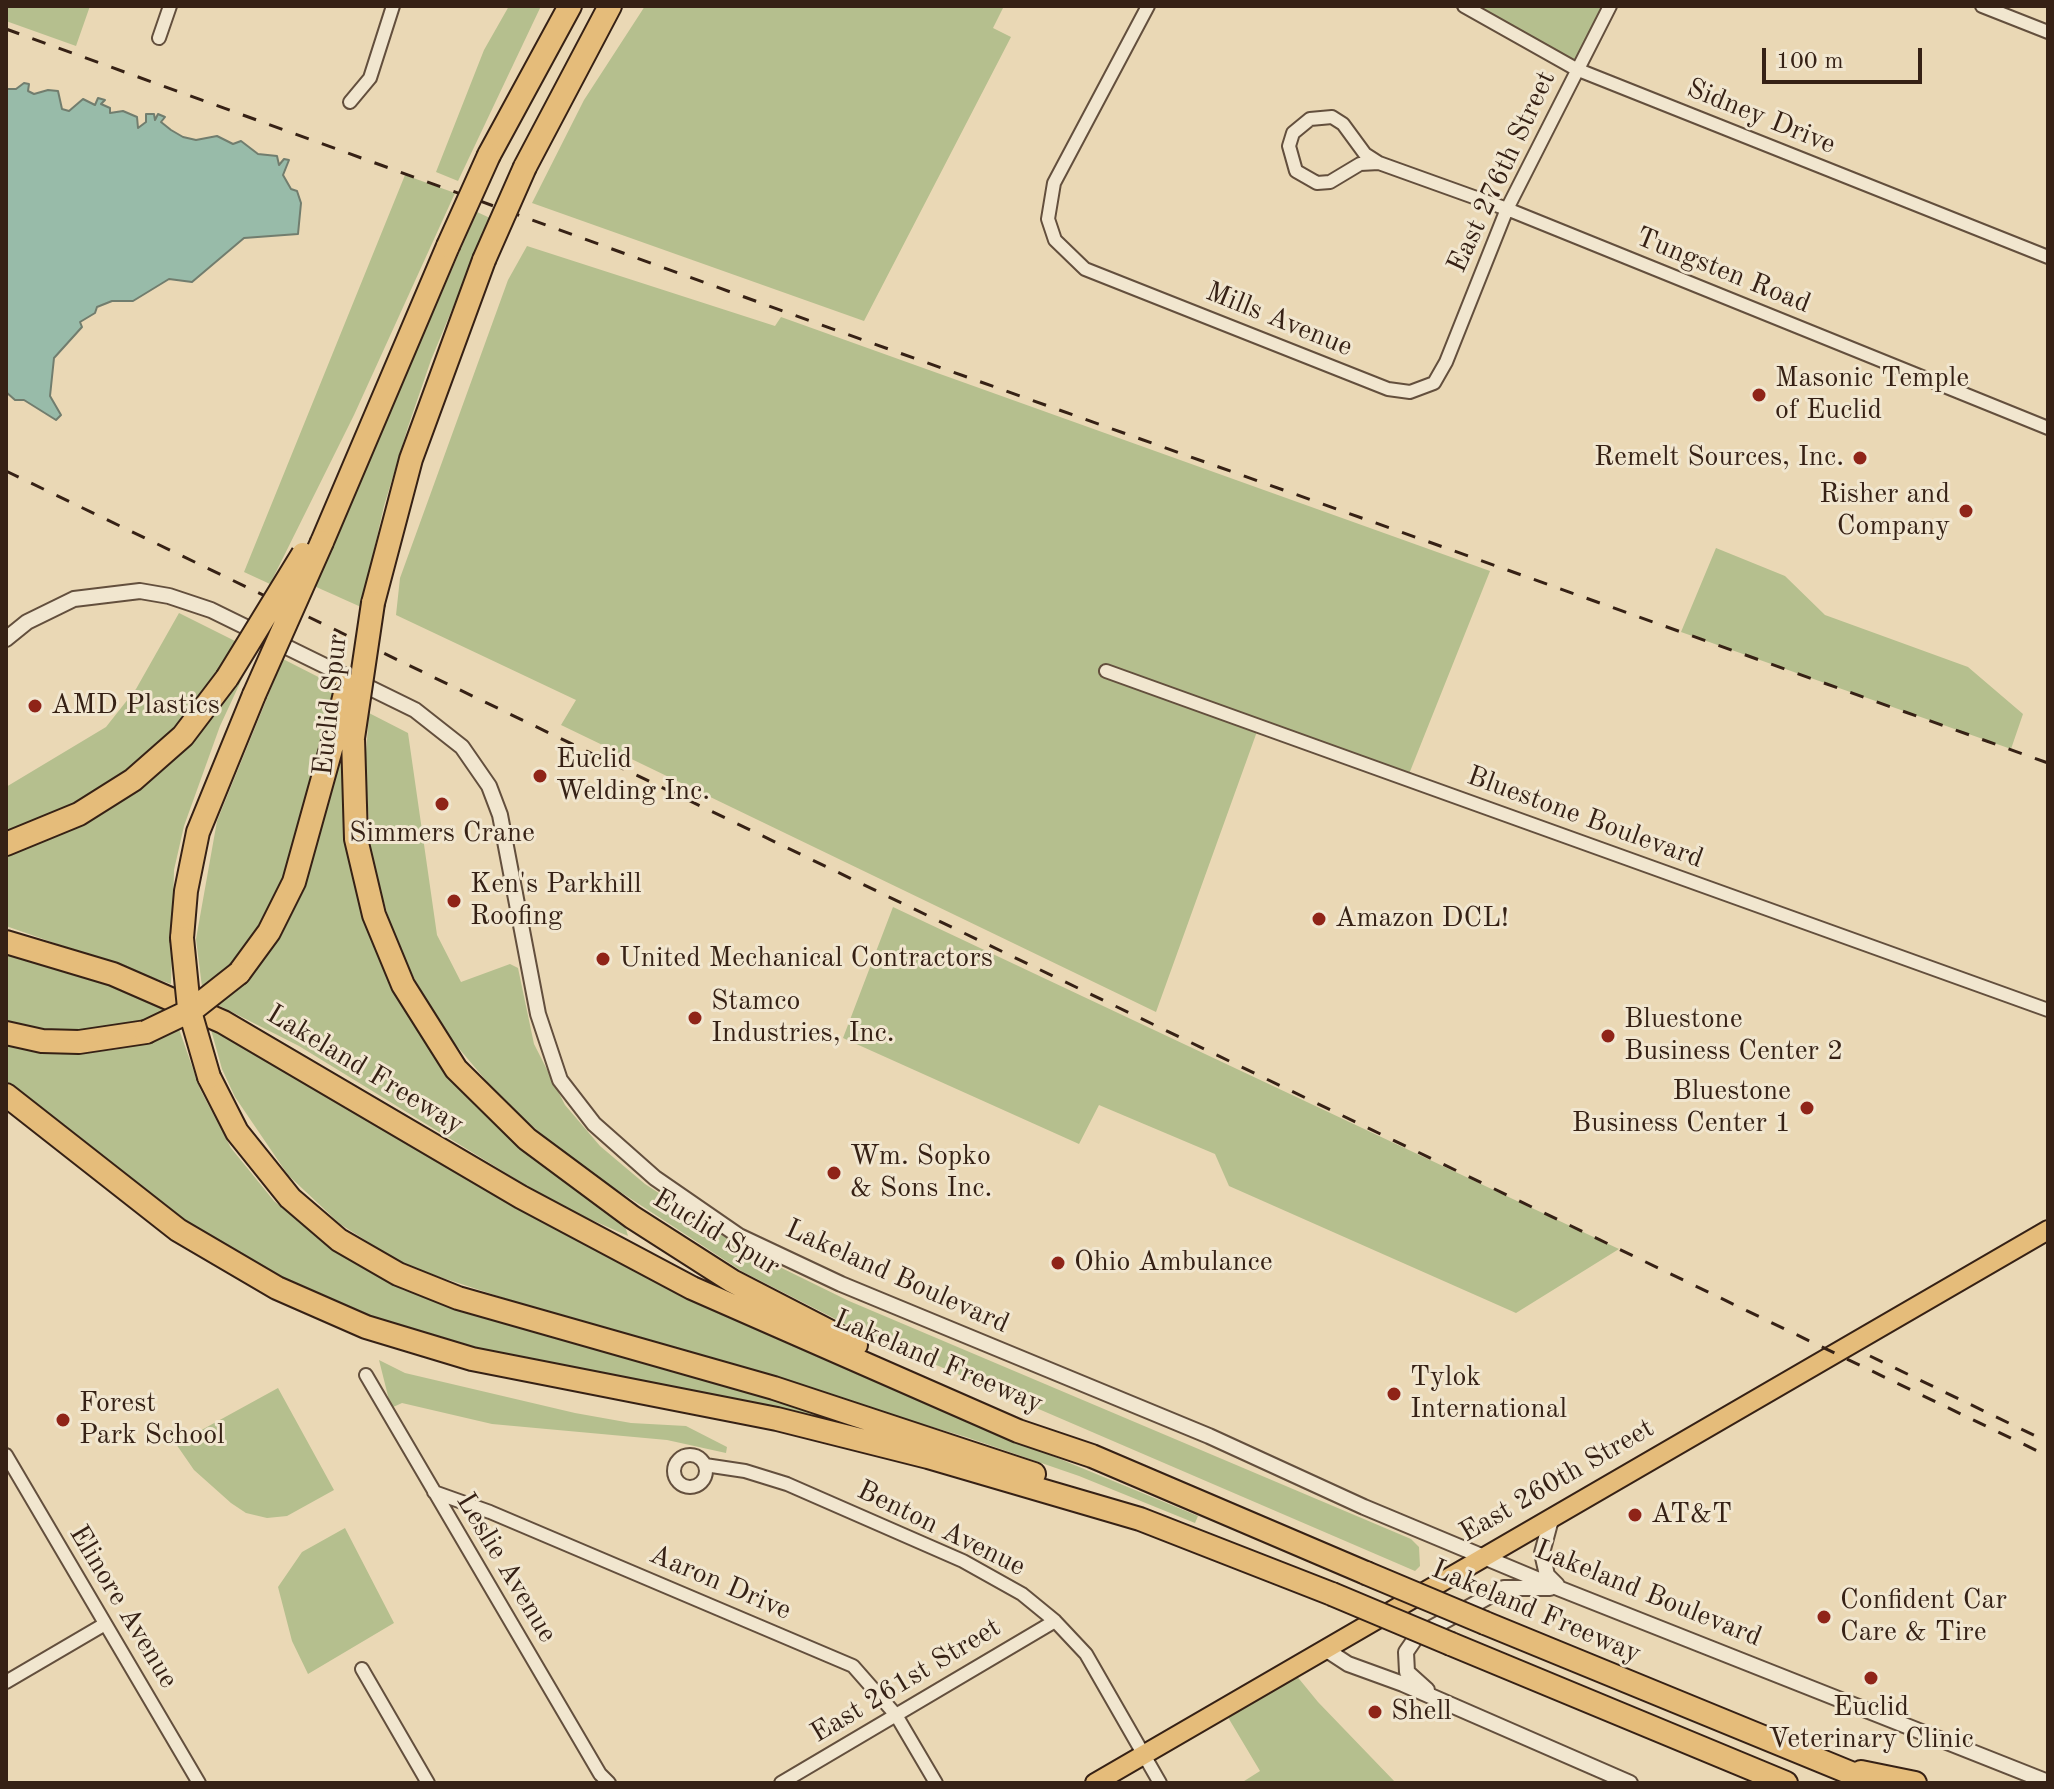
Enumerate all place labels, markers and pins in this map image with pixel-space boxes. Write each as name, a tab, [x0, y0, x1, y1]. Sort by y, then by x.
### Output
place label: Masonic Temple of Euclid	[1775, 362, 1969, 428]
marker: Masonic Temple of Euclid	[1750, 386, 1768, 404]
place label: Remelt Sources, Inc.	[1594, 441, 1844, 475]
marker: Remelt Sources, Inc.	[1851, 449, 1869, 467]
place label: Risher and Company	[1819, 478, 1950, 544]
marker: Risher and Company	[1957, 502, 1975, 520]
place label: AMD Plastics	[51, 689, 220, 723]
marker: AMD Plastics	[26, 697, 44, 715]
place label: Euclid Welding Inc.	[556, 743, 710, 809]
marker: Euclid Welding Inc.	[531, 767, 549, 785]
marker: Simmers Crane	[433, 795, 451, 813]
place label: Simmers Crane	[349, 817, 535, 851]
place label: Ken's Parkhill Roofing	[470, 868, 641, 934]
marker: Ken's Parkhill Roofing	[445, 892, 463, 910]
place label: Amazon DCL!	[1335, 902, 1509, 936]
marker: Amazon DCL!	[1310, 910, 1328, 928]
place label: United Mechanical Contractors	[619, 942, 993, 976]
marker: United Mechanical Contractors	[594, 950, 612, 968]
place label: Stamco Industries, Inc.	[711, 985, 895, 1051]
place label: Bluestone Business Center 2	[1624, 1003, 1843, 1069]
marker: Stamco Industries, Inc.	[686, 1009, 704, 1027]
marker: Bluestone Business Center 2	[1599, 1027, 1617, 1045]
place label: Bluestone Business Center 1	[1572, 1075, 1791, 1141]
marker: Bluestone Business Center 1	[1798, 1099, 1816, 1117]
place label: Wm. Sopko & Sons Inc.	[850, 1140, 992, 1206]
marker: Wm. Sopko & Sons Inc.	[825, 1164, 843, 1182]
place label: Ohio Ambulance	[1074, 1246, 1273, 1280]
marker: Ohio Ambulance	[1049, 1254, 1067, 1272]
place label: Tylok International	[1410, 1361, 1567, 1427]
marker: Tylok International	[1385, 1385, 1403, 1403]
place label: Forest Park School	[79, 1387, 225, 1453]
marker: Forest Park School	[54, 1411, 72, 1429]
place label: AT&T	[1651, 1498, 1732, 1532]
marker: AT&T	[1626, 1506, 1644, 1524]
place label: Confident Car Care & Tire	[1840, 1584, 2007, 1650]
marker: Confident Car Care & Tire	[1815, 1608, 1833, 1626]
marker: Euclid Veterinary Clinic	[1862, 1669, 1880, 1687]
place label: Euclid Veterinary Clinic	[1768, 1691, 1974, 1757]
place label: Shell	[1391, 1695, 1452, 1729]
marker: Shell	[1366, 1703, 1384, 1721]

